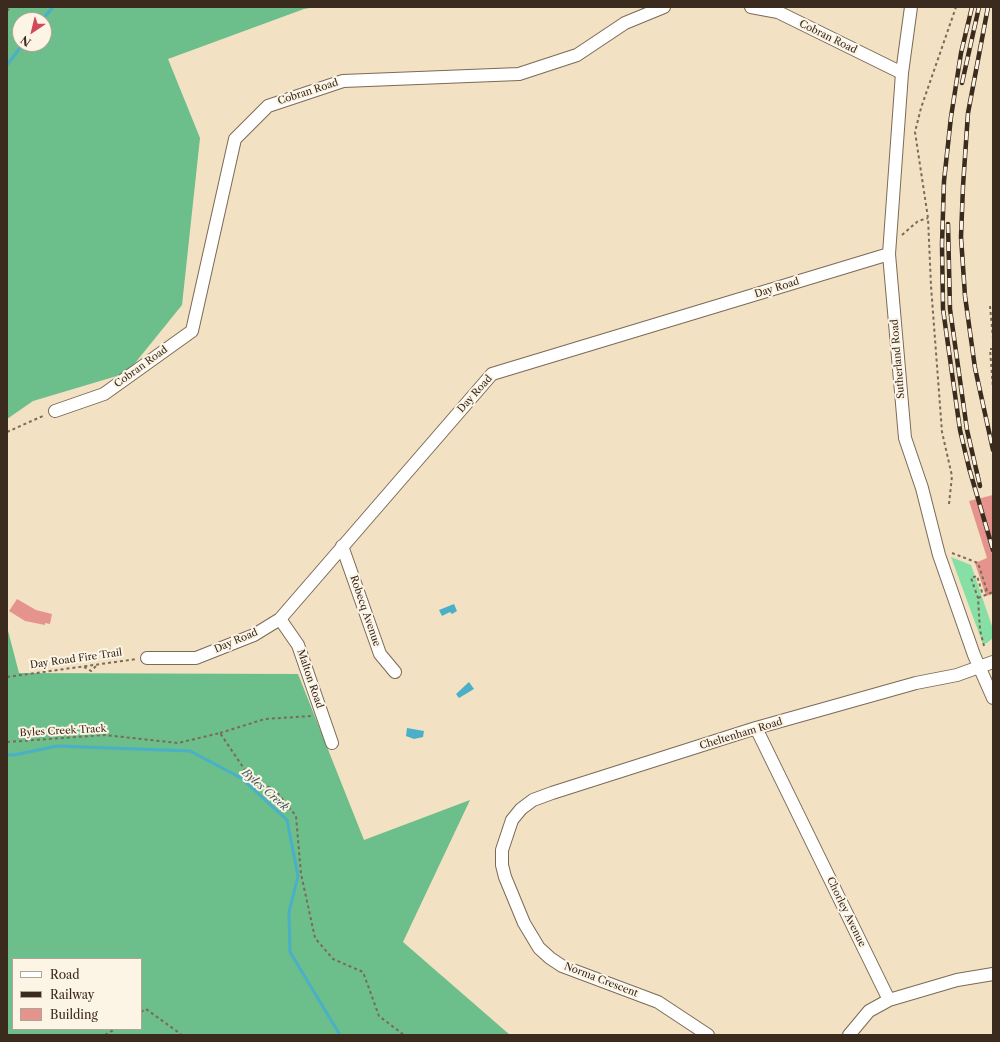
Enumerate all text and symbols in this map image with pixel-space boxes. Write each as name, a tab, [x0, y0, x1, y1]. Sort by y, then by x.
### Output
north arrow	[12, 12, 52, 52]
street label: Cobran Road	[797, 18, 859, 56]
text: N	[18, 33, 34, 49]
street label: Cobran Road	[276, 77, 340, 107]
street label: Day Road	[753, 276, 801, 300]
street label: Sutherland Road	[889, 319, 907, 399]
street label: Cobran Road	[112, 344, 170, 390]
street label: Day Road	[455, 373, 495, 415]
street label: Robecq Avenue	[347, 574, 383, 648]
street label: Day Road	[212, 626, 260, 656]
street label: Day Road Fire Trail	[29, 647, 123, 671]
street label: Malton Road	[294, 648, 326, 710]
street label: Cheltenham Road	[698, 716, 784, 752]
street label: Byles Creek Track	[19, 723, 107, 739]
water label: Byles Creek	[239, 766, 291, 814]
street label: Chorley Avenue	[824, 875, 868, 949]
legend	[12, 958, 142, 1030]
street label: Norma Crescent	[562, 960, 640, 1000]
text: Road	[50, 967, 80, 982]
text: Railway	[50, 987, 95, 1002]
text: Building	[50, 1007, 98, 1022]

